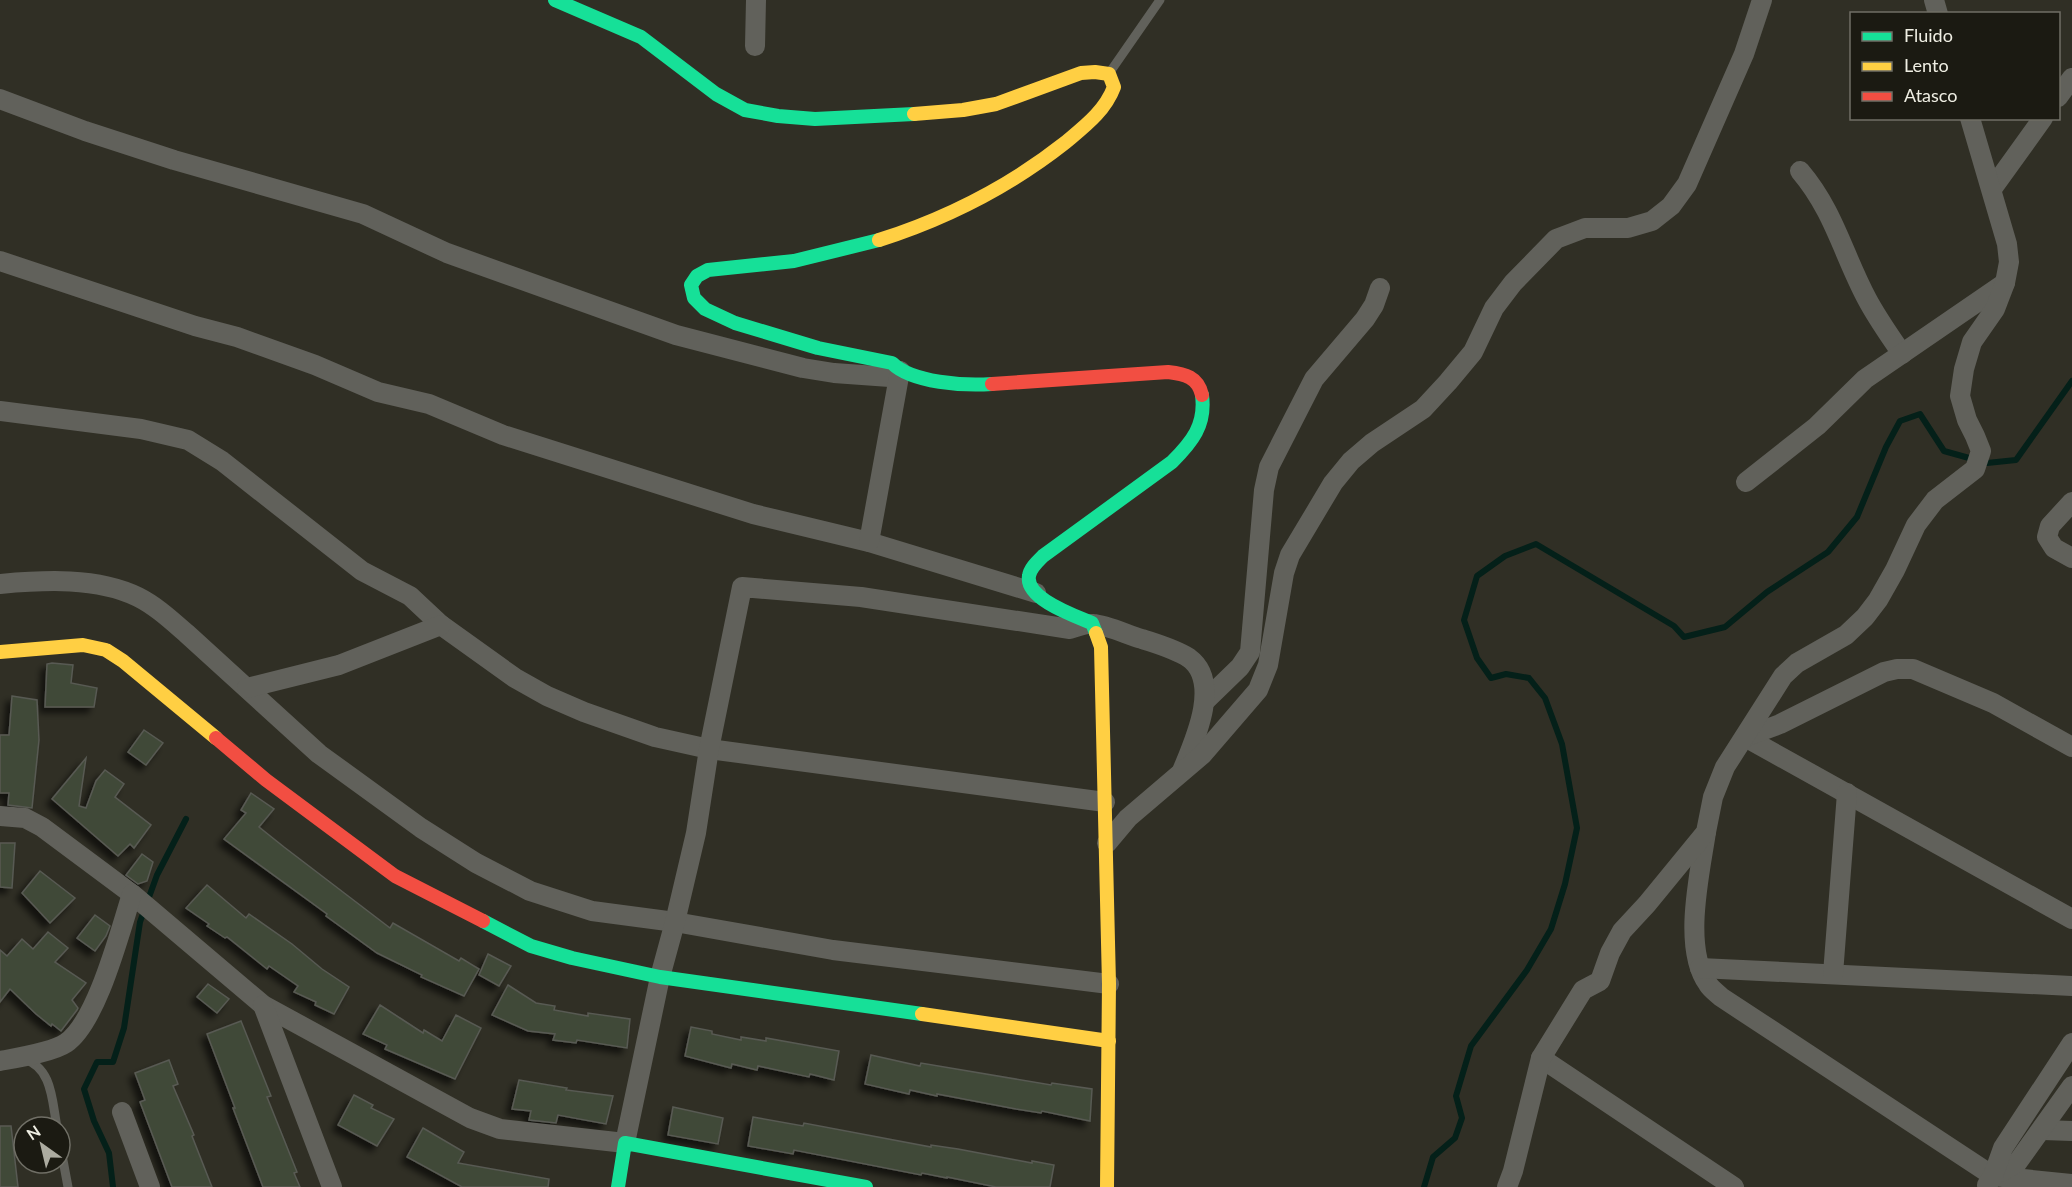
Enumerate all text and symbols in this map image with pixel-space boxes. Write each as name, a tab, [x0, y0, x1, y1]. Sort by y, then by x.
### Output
legend	[1850, 12, 2060, 120]
text: Fluido	[1904, 24, 1953, 46]
text: Lento	[1904, 54, 1949, 76]
text: Atasco	[1904, 84, 1957, 106]
north arrow	[12, 1115, 72, 1175]
text: N	[23, 1121, 44, 1143]

